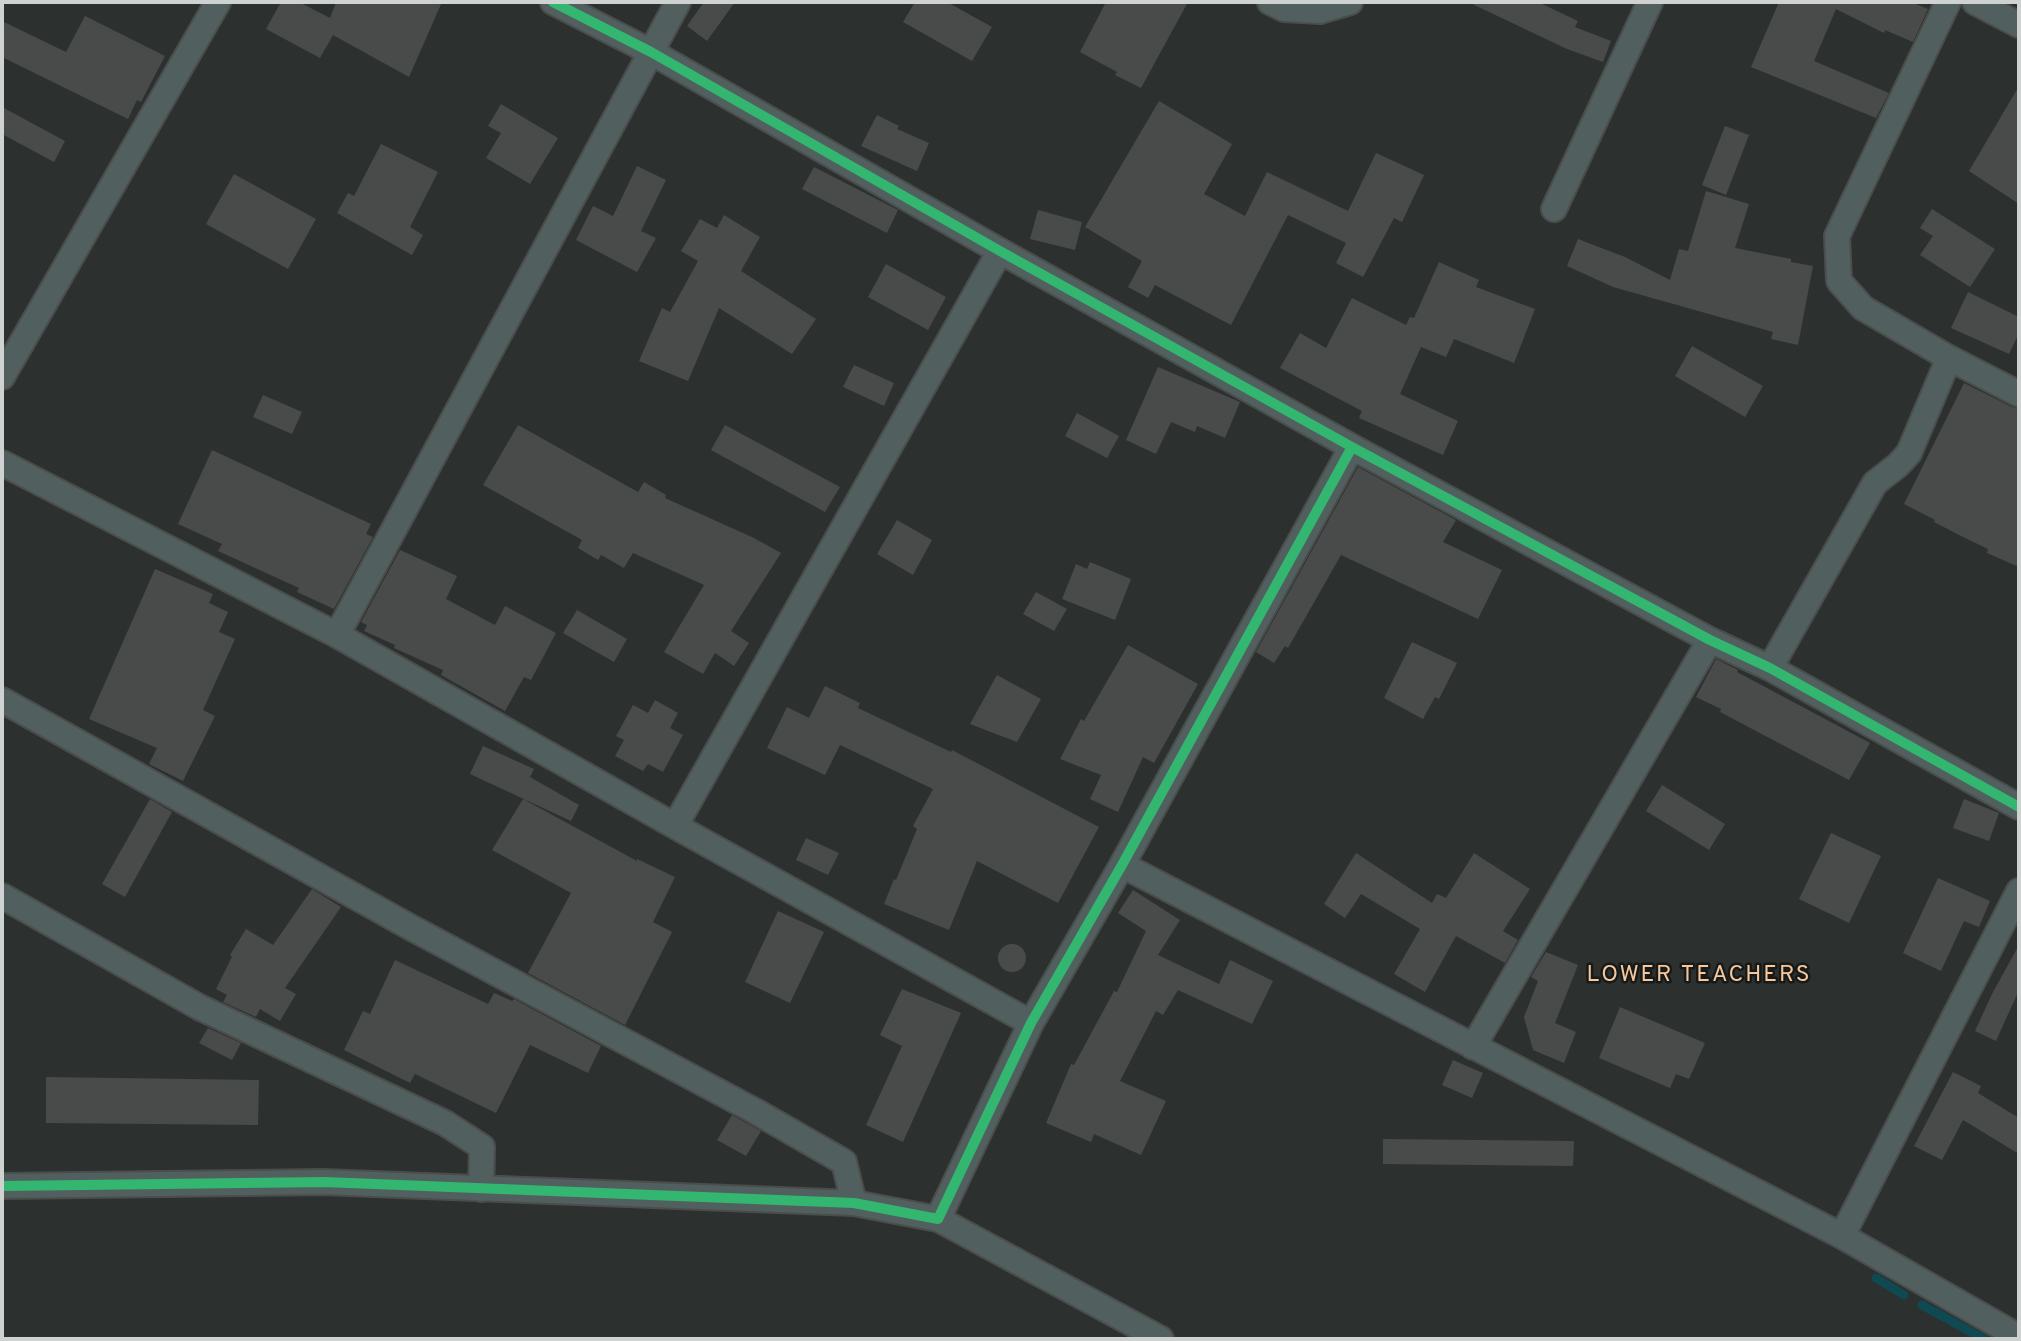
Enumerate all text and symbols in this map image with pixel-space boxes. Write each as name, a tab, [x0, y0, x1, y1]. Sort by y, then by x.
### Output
district label: LOWER TEACHERS	[1588, 962, 1810, 990]

